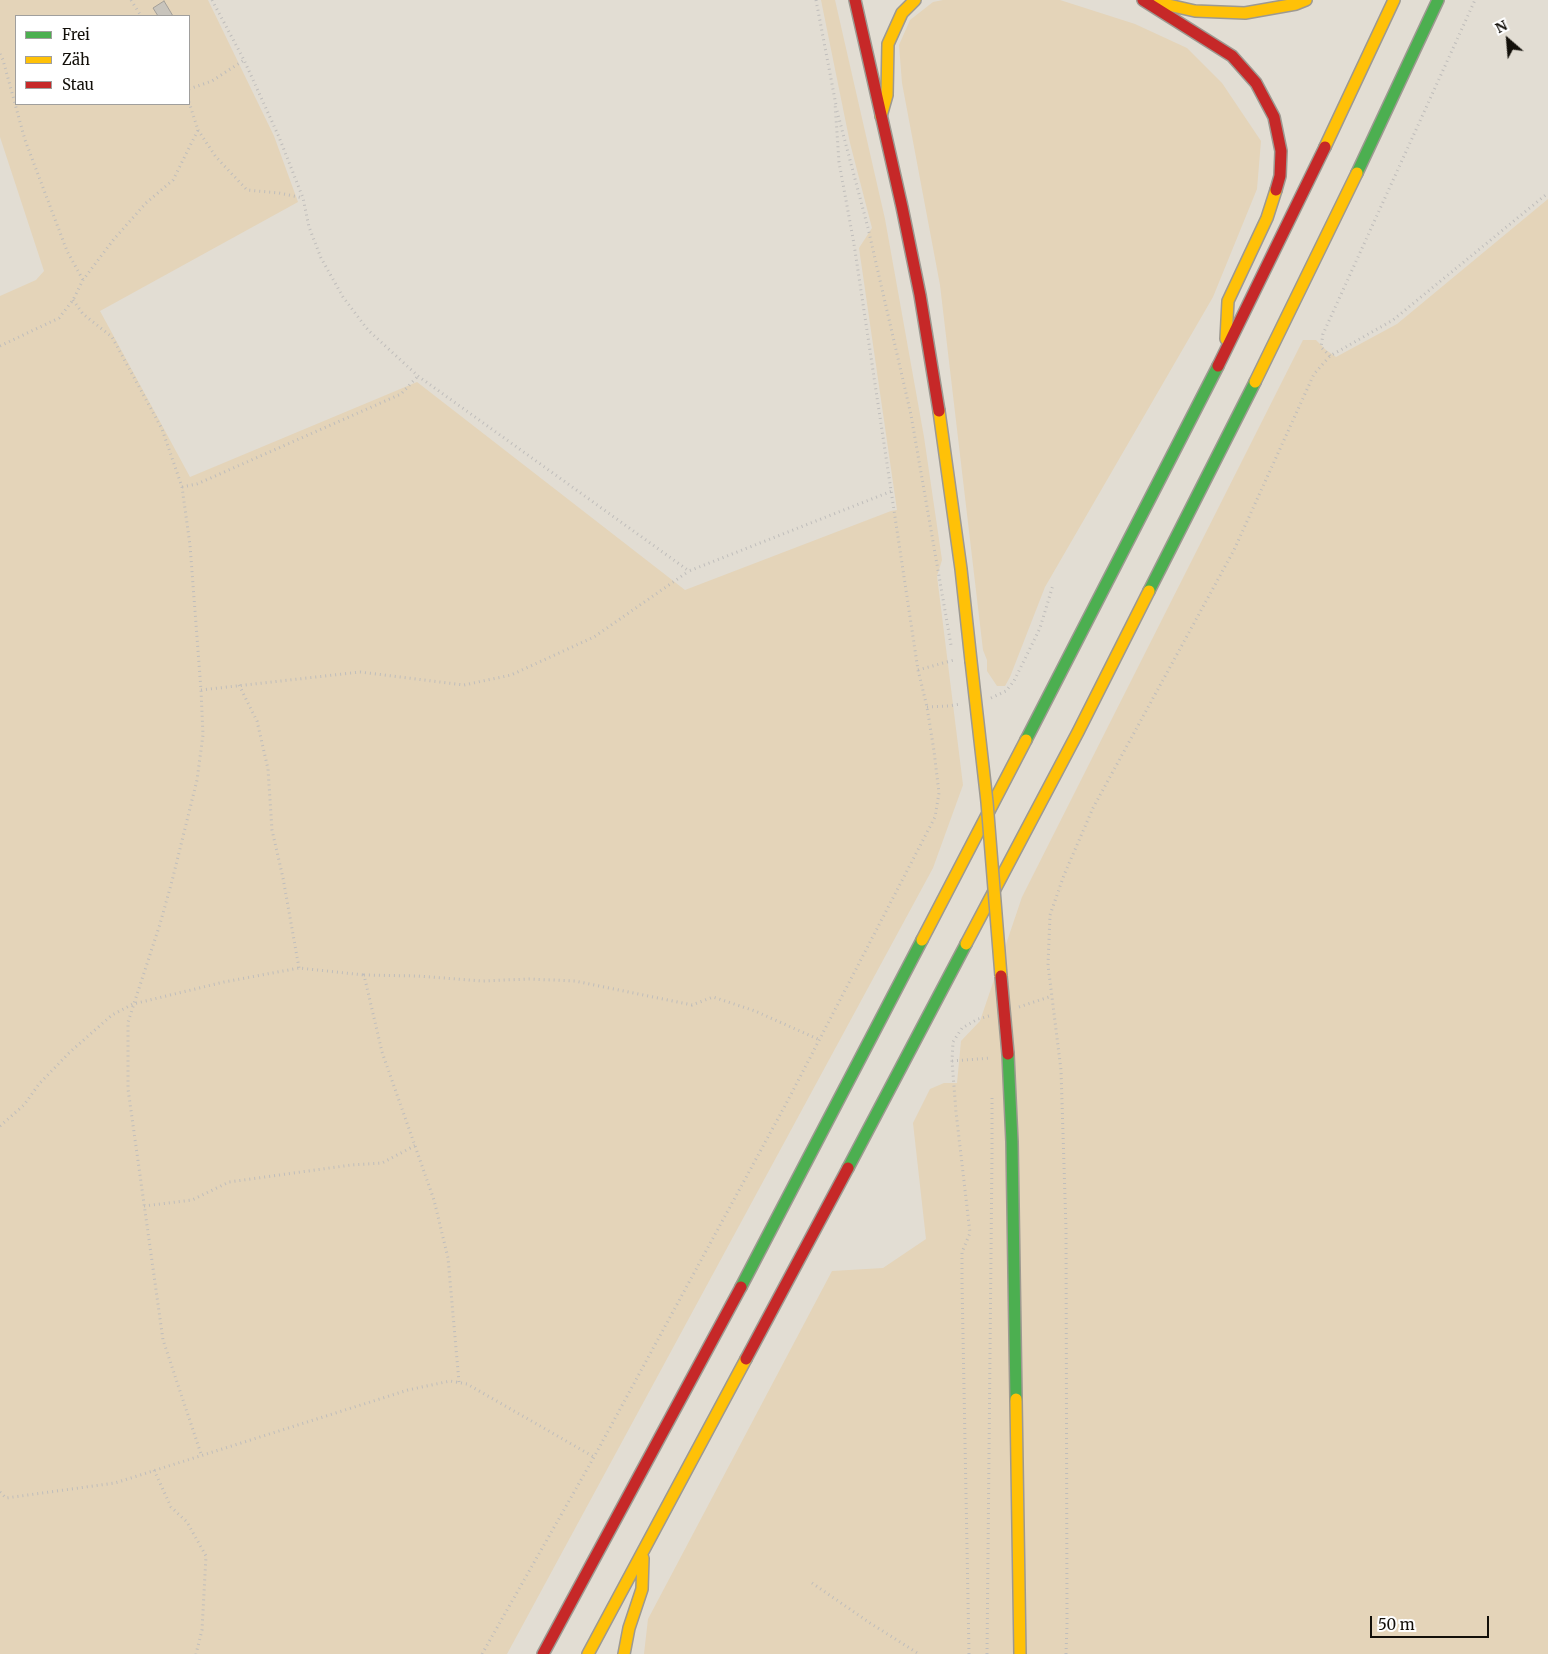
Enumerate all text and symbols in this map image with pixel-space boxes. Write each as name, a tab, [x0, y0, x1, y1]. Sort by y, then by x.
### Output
legend	[15, 15, 190, 105]
north arrow	[1483, 15, 1533, 65]
text: N	[1492, 16, 1510, 37]
text: Frei	[62, 25, 90, 44]
text: Zäh	[62, 50, 90, 69]
text: Stau	[62, 75, 94, 94]
scale bar	[1373, 1606, 1492, 1638]
text: 50 m	[1378, 1615, 1415, 1634]

